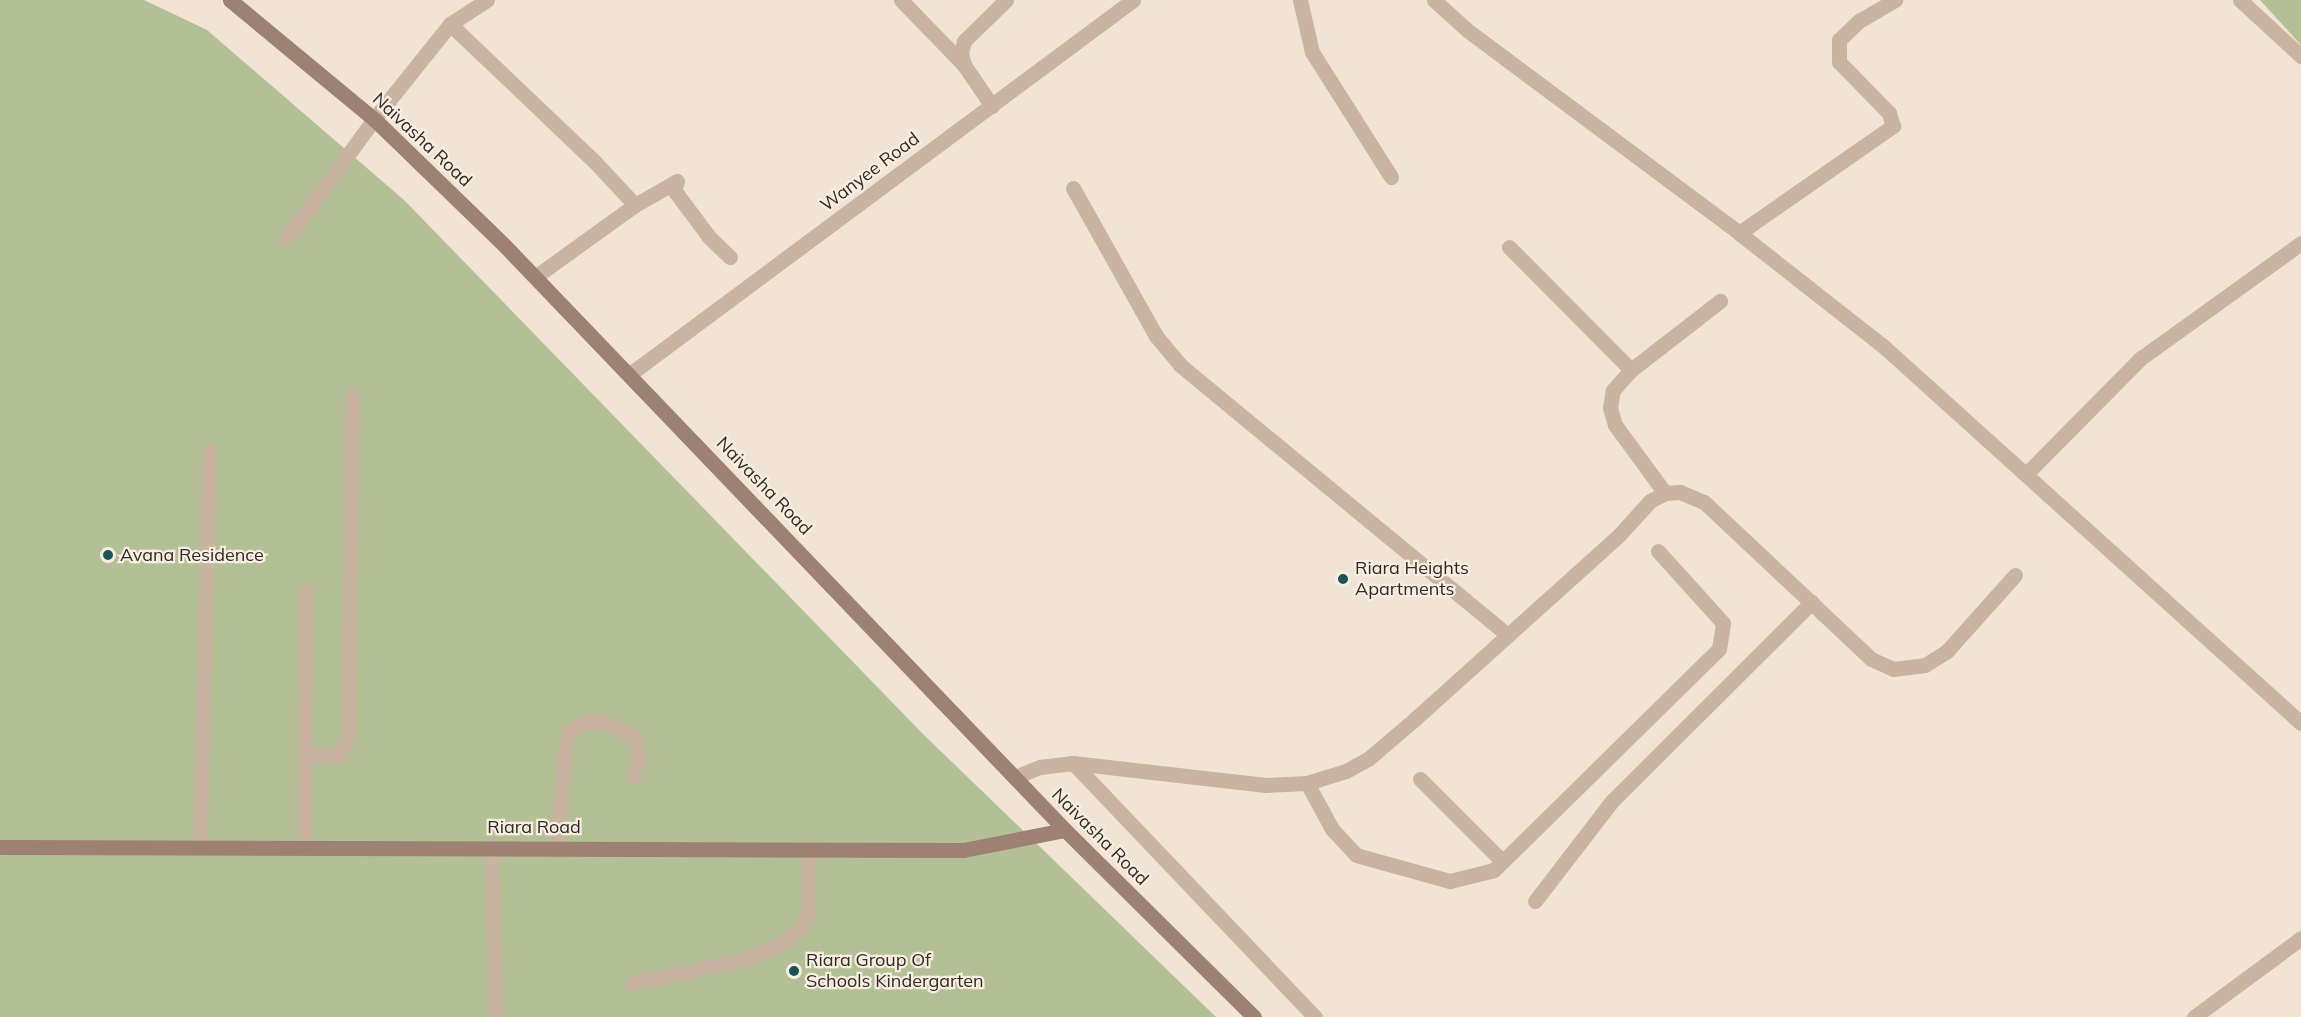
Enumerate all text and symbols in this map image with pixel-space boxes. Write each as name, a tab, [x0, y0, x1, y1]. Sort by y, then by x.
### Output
street label: Naivasha Road	[368, 89, 476, 191]
street label: Wanyee Road	[816, 128, 924, 216]
street label: Naivasha Road	[712, 433, 816, 539]
place label: Avana Residence	[120, 544, 264, 566]
marker: Avana Residence	[101, 548, 115, 562]
place label: Riara Heights Apartments	[1355, 558, 1469, 600]
marker: Riara Heights Apartments	[1336, 572, 1350, 586]
street label: Naivasha Road	[1047, 784, 1153, 890]
street label: Riara Road	[487, 816, 581, 838]
place label: Riara Group Of Schools Kindergarten	[806, 950, 984, 992]
marker: Riara Group Of Schools Kindergarten	[787, 964, 801, 978]

